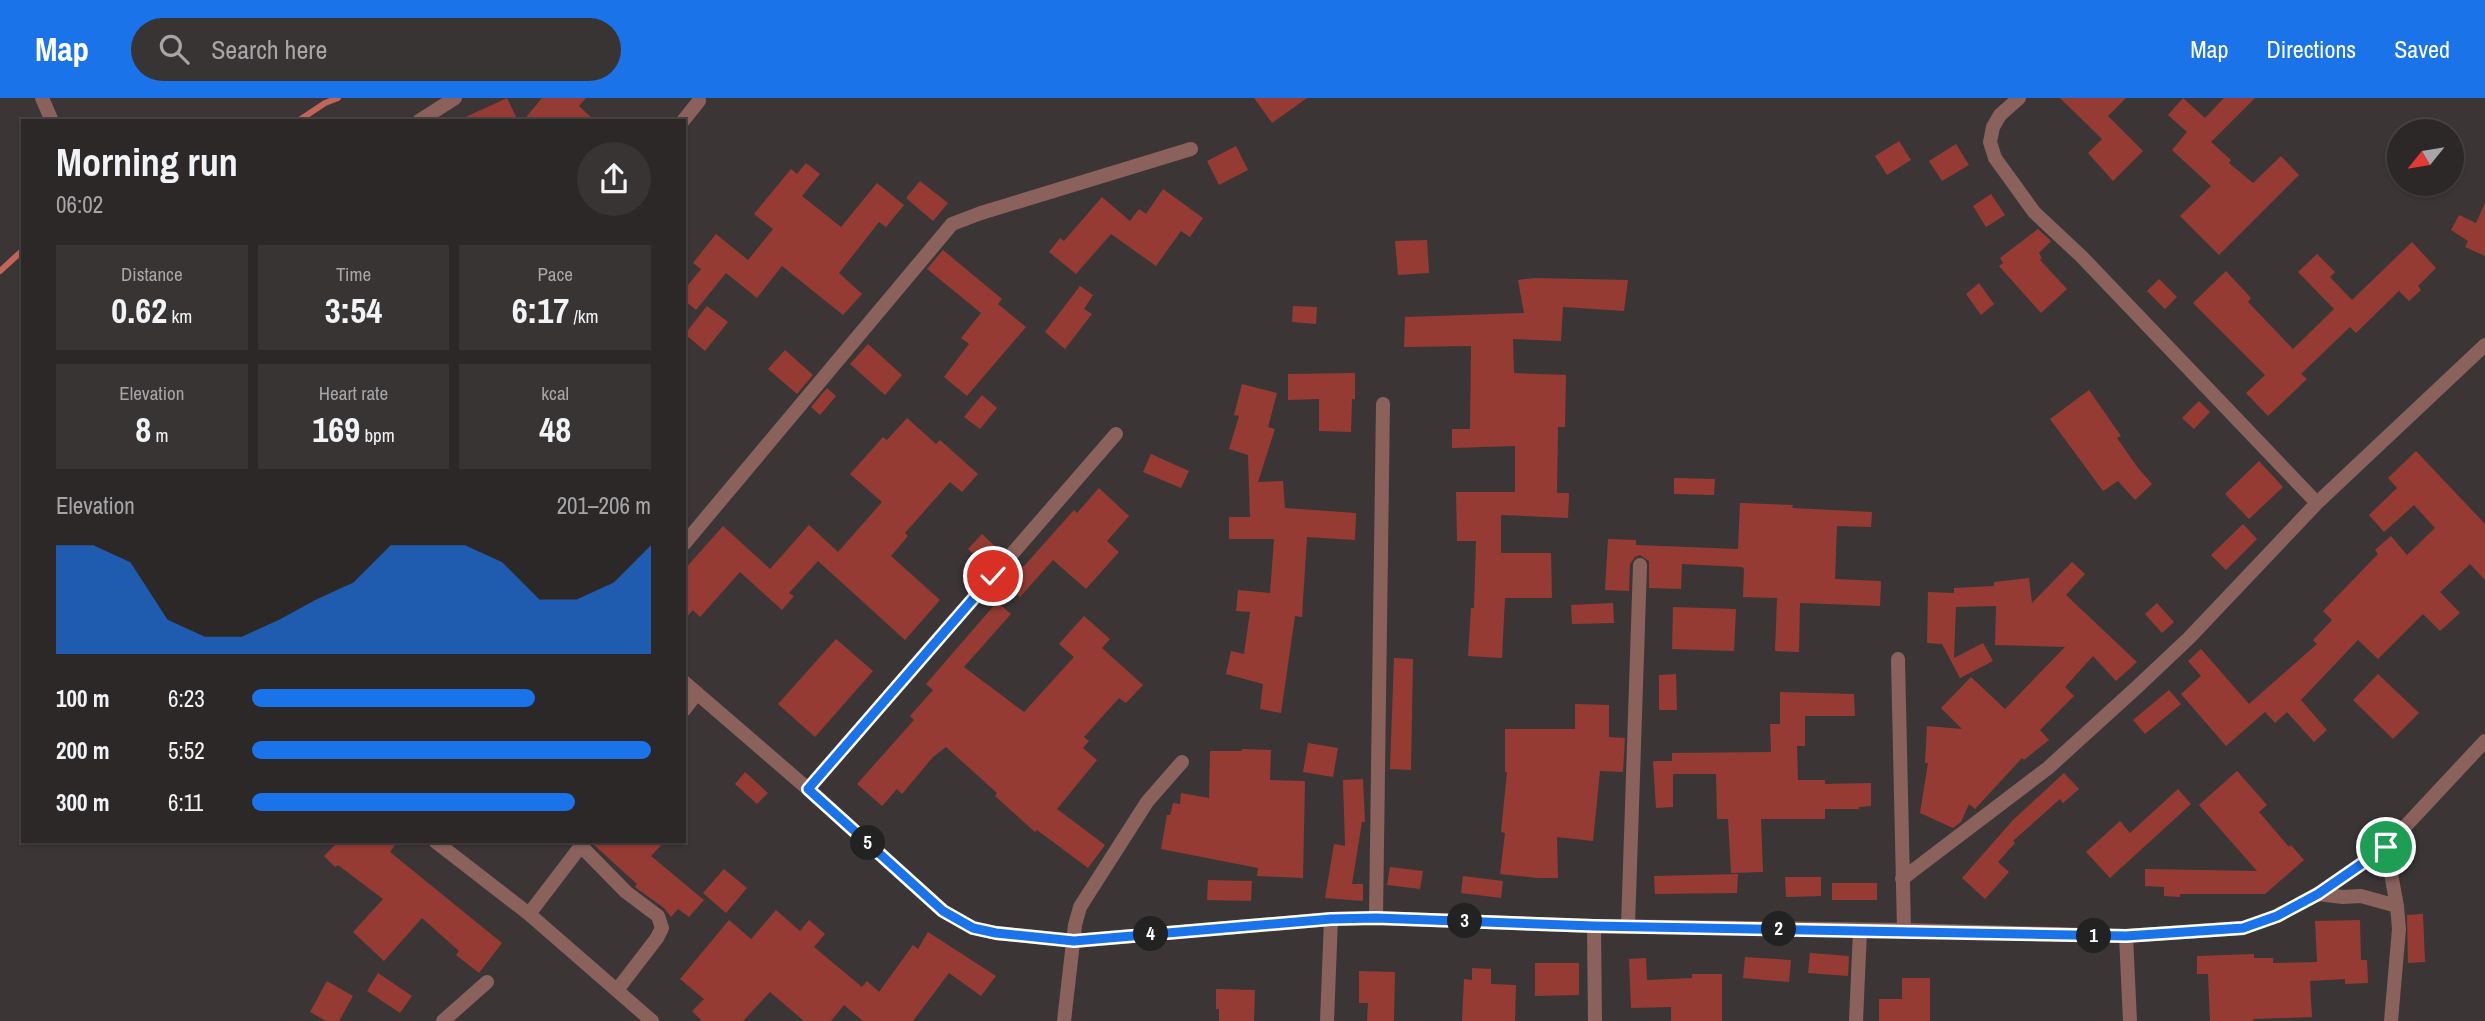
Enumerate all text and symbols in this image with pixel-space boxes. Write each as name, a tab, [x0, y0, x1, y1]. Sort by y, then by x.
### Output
search box	[131, 18, 621, 81]
text: Map	[35, 27, 89, 71]
icon: search	[155, 30, 193, 68]
text: Search here	[211, 32, 327, 67]
text: Map	[2190, 33, 2228, 65]
text: Directions	[2266, 33, 2356, 65]
text: Saved	[2394, 33, 2450, 65]
north arrow	[2387, 119, 2464, 196]
map controls	[2387, 119, 2464, 196]
text: Morning run	[56, 137, 238, 188]
button: share	[577, 142, 651, 216]
text: 06:02	[56, 189, 103, 220]
text: Distance	[121, 261, 183, 287]
text: Time	[336, 261, 371, 287]
text: Pace	[537, 261, 573, 287]
text: 0.62	[111, 287, 167, 334]
text: 3:54	[325, 287, 382, 334]
text: 6:17	[512, 287, 569, 334]
text: km	[167, 303, 192, 329]
text: /km	[569, 303, 599, 329]
text: Elevation	[119, 380, 184, 406]
text: Heart rate	[319, 380, 388, 406]
text: kcal	[541, 380, 569, 406]
text: 8	[135, 406, 151, 453]
text: 169	[312, 406, 360, 453]
text: 48	[539, 406, 571, 453]
text: m	[151, 422, 168, 448]
text: bpm	[360, 422, 395, 448]
text: Elevation	[56, 490, 135, 521]
text: 201–206 m	[557, 490, 651, 521]
pin	[963, 546, 1023, 606]
icon: check	[974, 557, 1012, 595]
text: 100 m	[56, 683, 109, 714]
text: 6:23	[168, 683, 205, 714]
text: 200 m	[56, 735, 109, 766]
text: 5:52	[168, 735, 205, 766]
text: 300 m	[56, 787, 109, 818]
text: 6:11	[168, 787, 203, 818]
pin	[2356, 817, 2416, 877]
pin: 5	[850, 826, 886, 860]
icon: arrive	[2367, 828, 2405, 866]
text: 5	[863, 829, 872, 855]
pin: 3	[1448, 904, 1482, 938]
text: 3	[1460, 907, 1469, 933]
pin: 2	[1762, 912, 1796, 946]
text: 2	[1774, 915, 1783, 941]
pin: 4	[1134, 916, 1168, 952]
pin: 1	[2076, 918, 2112, 954]
text: 4	[1146, 920, 1155, 946]
text: 1	[2089, 922, 2098, 948]

